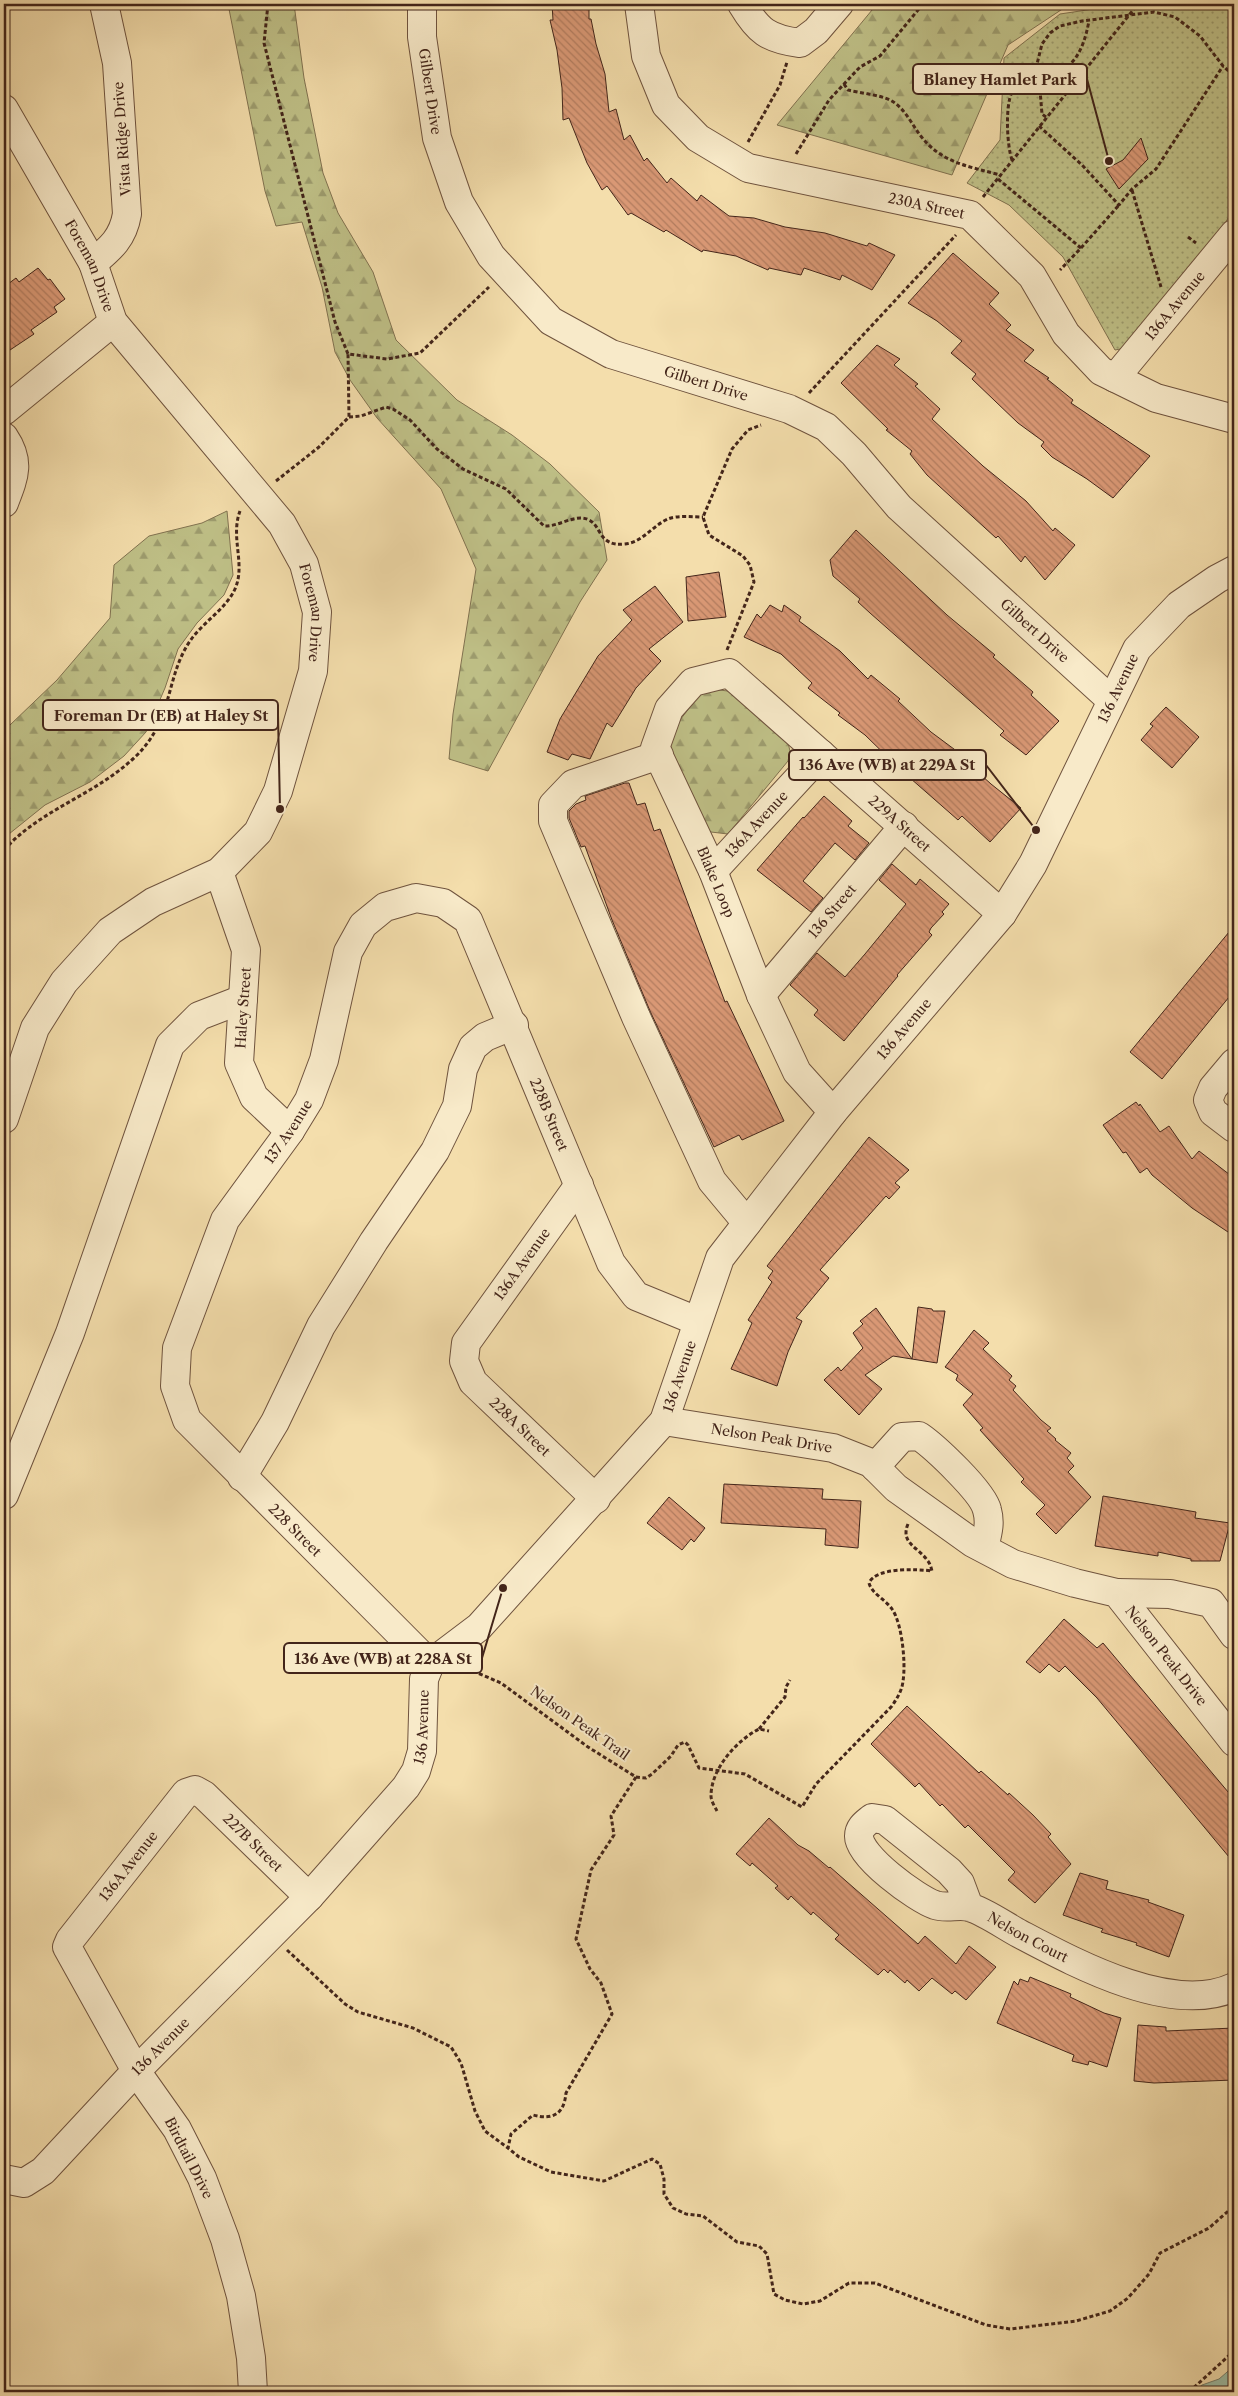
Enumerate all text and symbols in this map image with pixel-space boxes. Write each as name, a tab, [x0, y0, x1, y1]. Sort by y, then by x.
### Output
street label: Gilbert Drive	[415, 47, 445, 136]
callout: Blaney Hamlet Park	[913, 64, 1087, 94]
text: Blaney Hamlet Park	[923, 70, 1078, 89]
street label: Vista Ridge Drive	[109, 81, 135, 198]
street label: 230A Street	[886, 189, 966, 223]
street label: Foreman Drive	[61, 216, 118, 314]
street label: 136A Avenue	[1141, 267, 1209, 344]
street label: Gilbert Drive	[662, 362, 750, 405]
street label: Foreman Drive	[295, 561, 326, 663]
street label: Gilbert Drive	[997, 595, 1073, 667]
street label: 136 Avenue	[1094, 651, 1142, 726]
callout: Foreman Dr (EB) at Haley St	[43, 700, 278, 730]
text: Foreman Dr (EB) at Haley St	[54, 706, 268, 725]
callout: 136 Ave (WB) at 229A St	[789, 750, 986, 780]
text: 136 Ave (WB) at 229A St	[799, 755, 975, 774]
street label: 136A Avenue	[721, 787, 792, 861]
street label: 229A Street	[865, 791, 935, 856]
street label: Blake Loop	[693, 844, 739, 920]
street label: 136 Street	[804, 880, 860, 942]
street label: Haley Street	[231, 967, 255, 1049]
street label: 136 Avenue	[873, 994, 935, 1063]
street label: 228B Street	[526, 1075, 572, 1154]
street label: 137 Avenue	[260, 1096, 316, 1167]
street label: 136A Avenue	[490, 1224, 554, 1303]
street label: 136 Avenue	[659, 1338, 700, 1415]
street label: 228A Street	[486, 1393, 554, 1460]
street label: Nelson Peak Drive	[710, 1420, 834, 1457]
street label: 228 Street	[265, 1500, 325, 1560]
street label: Nelson Peak Drive	[1121, 1602, 1211, 1710]
callout: 136 Ave (WB) at 228A St	[284, 1643, 482, 1673]
text: 136 Ave (WB) at 228A St	[294, 1649, 472, 1668]
street label: Nelson Peak Trail	[527, 1682, 633, 1764]
street label: 136 Avenue	[409, 1689, 433, 1767]
street label: 227B Street	[219, 1809, 287, 1876]
street label: 136A Avenue	[95, 1827, 162, 1905]
street label: Nelson Court	[984, 1908, 1071, 1966]
street label: 136 Avenue	[128, 2014, 193, 2079]
street label: Birdtail Drive	[161, 2114, 217, 2202]

